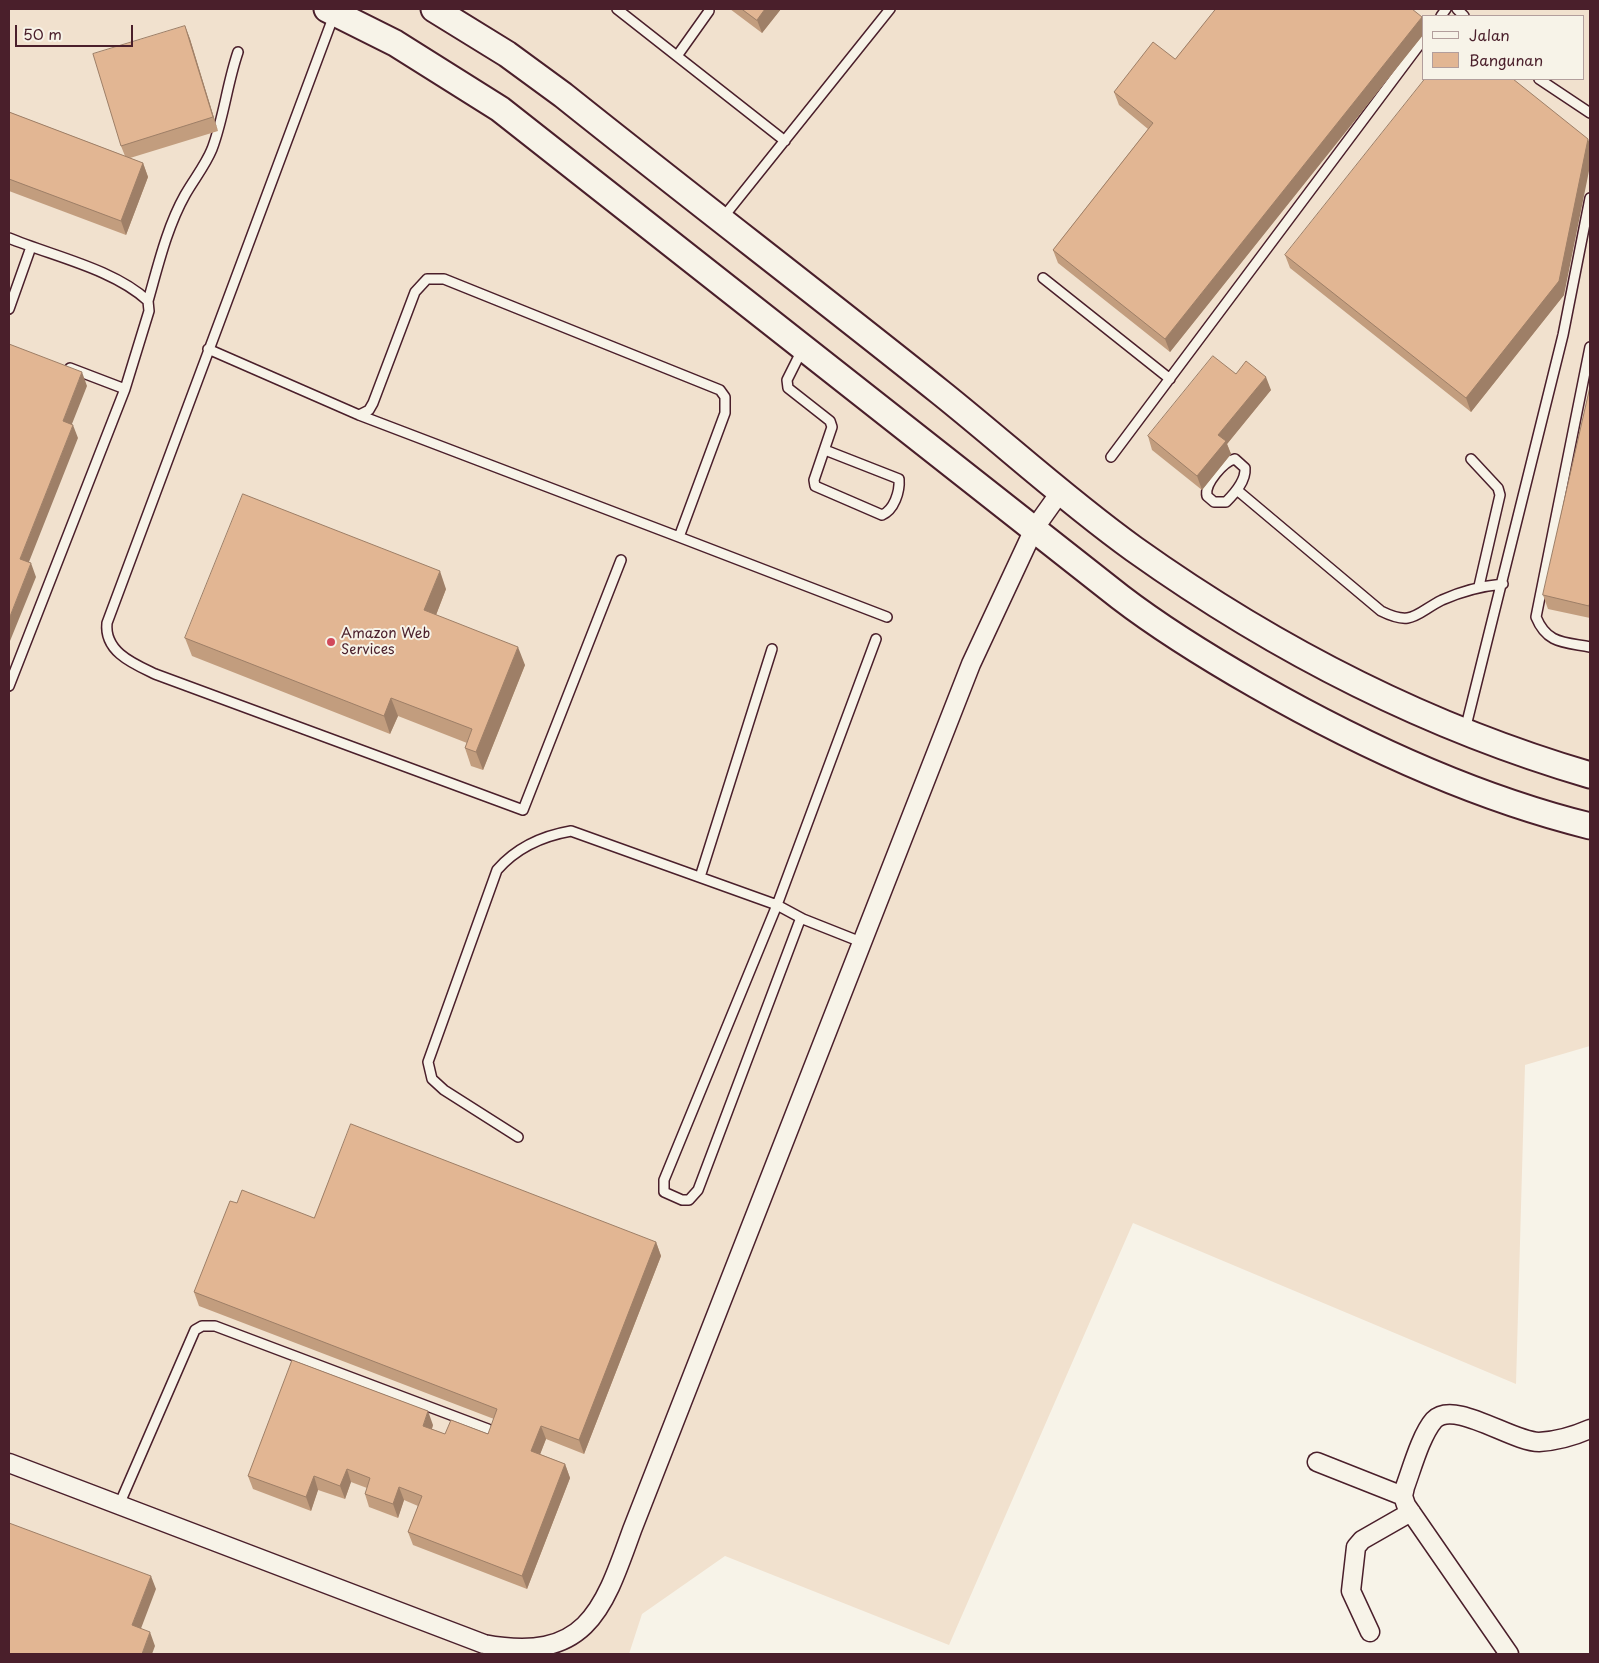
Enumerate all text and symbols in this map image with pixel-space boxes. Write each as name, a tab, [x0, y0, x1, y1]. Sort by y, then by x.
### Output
scale bar	[18, 15, 135, 47]
legend	[1422, 15, 1584, 80]
text: 50 m	[23, 22, 62, 45]
text: Jalan	[1469, 23, 1510, 46]
text: Bangunan	[1469, 48, 1543, 71]
place label: Amazon Web Services	[341, 626, 430, 658]
marker: Amazon Web Services	[325, 636, 337, 648]

